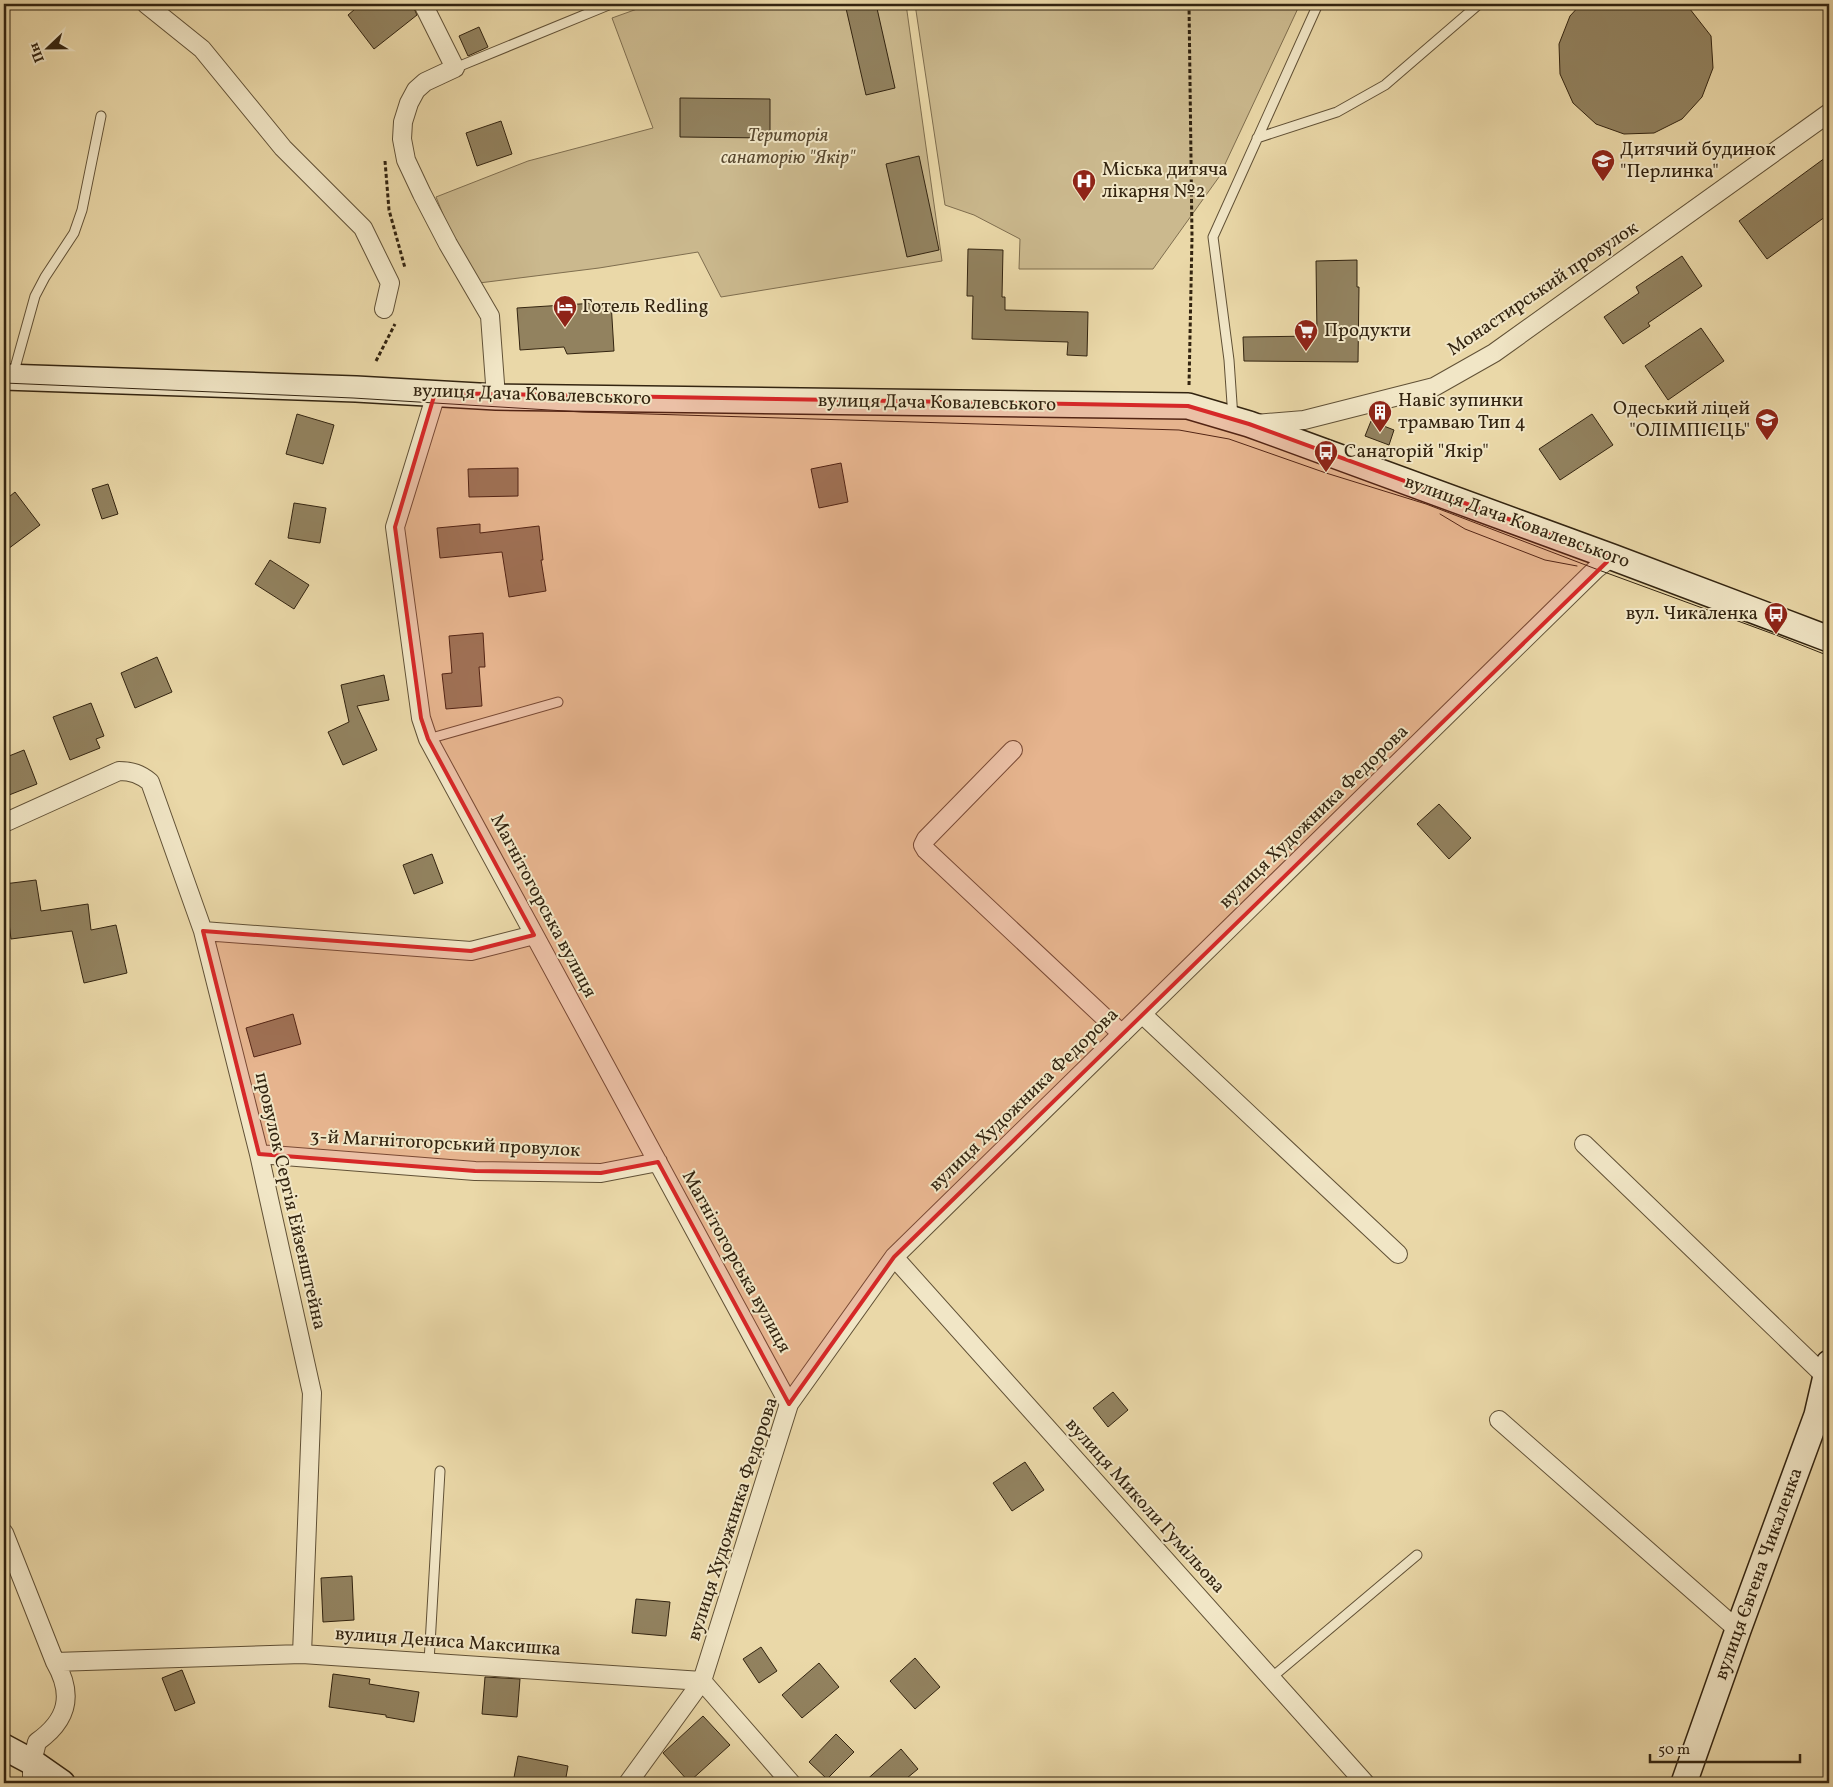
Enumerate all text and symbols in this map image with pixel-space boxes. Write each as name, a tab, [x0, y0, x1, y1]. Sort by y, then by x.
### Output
north arrow	[22, 22, 72, 72]
text: Пн	[25, 40, 50, 65]
park label: Територія санаторію "Якір"	[721, 123, 856, 171]
place label: Дитячий будинок "Перлинка"	[1620, 137, 1776, 185]
school or university icon: Дитячий будинок "Перлинка"	[1590, 148, 1616, 182]
place label: Міська дитяча лікарня №2	[1102, 157, 1228, 205]
hospital icon: Міська дитяча лікарня №2	[1071, 168, 1097, 202]
street label: Монастирський провулок	[1442, 215, 1644, 363]
hotel icon: Готель Redling	[552, 294, 578, 328]
place label: Готель Redling	[582, 294, 708, 320]
supermarket icon: Продукти	[1293, 318, 1319, 352]
place label: Продукти	[1324, 318, 1411, 344]
street label: вулиця Дача Ковалевського	[413, 378, 651, 412]
street label: вулиця Дача Ковалевського	[818, 388, 1056, 418]
place label: Навіс зупинки трамваю Тип 4	[1398, 388, 1526, 436]
place label: Одеський ліцей "ОЛІМПІЄЦЬ"	[1613, 396, 1750, 444]
building icon: Навіс зупинки трамваю Тип 4	[1367, 399, 1393, 433]
school or university icon: Одеський ліцей "ОЛІМПІЄЦЬ"	[1754, 407, 1780, 441]
bus stop icon: Санаторій "Якір"	[1313, 439, 1339, 473]
place label: Санаторій "Якір"	[1344, 439, 1489, 465]
street label: вулиця Дача Ковалевського	[1401, 469, 1633, 575]
place label: вул. Чикаленка	[1626, 601, 1758, 627]
bus stop icon: вул. Чикаленка	[1763, 601, 1789, 635]
street label: вулиця Художника Федорова	[1213, 719, 1415, 915]
street label: Магнітогорська вулиця	[483, 809, 603, 1003]
street label: вулиця Художника Федорова	[923, 1002, 1125, 1198]
street label: провулок Сергія Ейзенштейна	[248, 1070, 332, 1332]
street label: 3-й Магнітогорський провулок	[309, 1124, 581, 1164]
street label: Магнітогорська вулиця	[675, 1166, 797, 1358]
street label: вулиця Художника Федорова	[681, 1394, 785, 1644]
street label: вулиця Миколи Гумільова	[1059, 1413, 1231, 1599]
street label: вулиця Євгена Чикаленка	[1708, 1464, 1810, 1684]
street label: вулиця Дениса Максишка	[334, 1621, 562, 1663]
scale bar	[1650, 1732, 1800, 1764]
text: 50 m	[1658, 1740, 1690, 1761]

